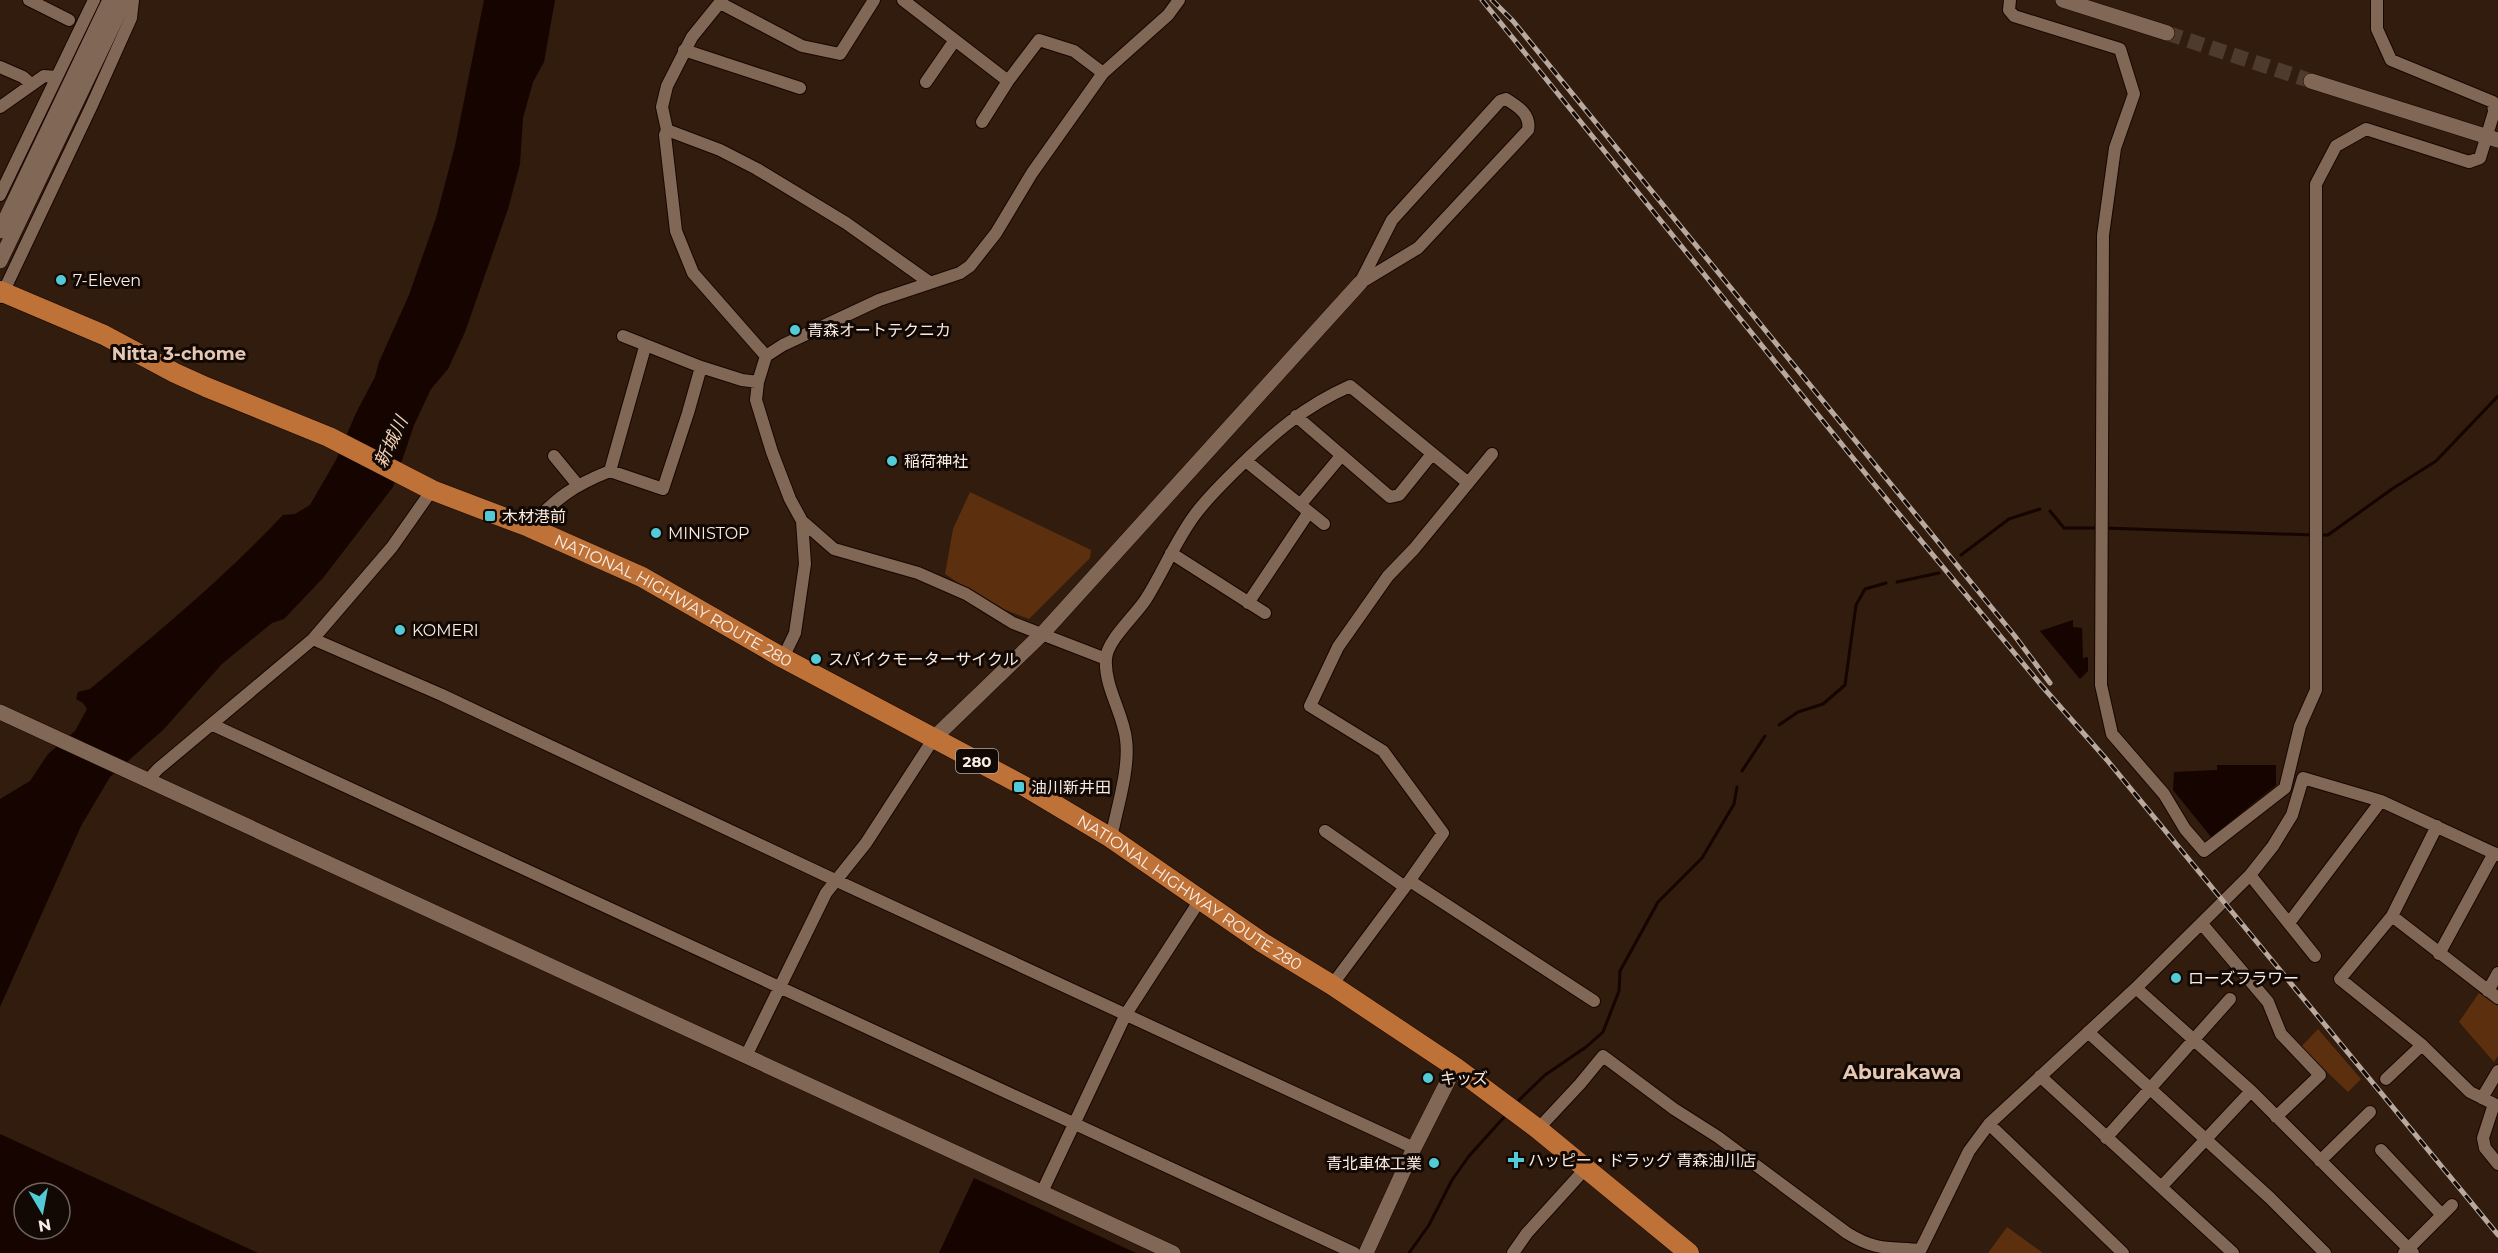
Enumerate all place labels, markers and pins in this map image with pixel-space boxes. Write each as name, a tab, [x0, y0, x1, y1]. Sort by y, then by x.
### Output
place label: 7-Eleven	[73, 271, 141, 290]
marker: 7-Eleven	[54, 273, 68, 287]
place label: 青森オートテクニカ	[807, 321, 951, 340]
marker: 青森オートテクニカ	[788, 323, 802, 337]
place label: 稲荷神社	[904, 452, 968, 471]
marker: 稲荷神社	[885, 454, 899, 468]
place label: 木材港前	[502, 507, 566, 526]
marker: 木材港前	[483, 509, 497, 523]
place label: MINISTOP	[668, 524, 750, 543]
marker: MINISTOP	[649, 526, 663, 540]
place label: KOMERI	[412, 621, 479, 640]
marker: KOMERI	[393, 623, 407, 637]
place label: スパイクモーターサイクル	[828, 650, 1019, 669]
marker: スパイクモーターサイクル	[809, 652, 823, 666]
place label: 油川新井田	[1031, 778, 1111, 797]
marker: 油川新井田	[1012, 780, 1026, 794]
place label: ローズフラワー	[2188, 969, 2299, 988]
marker: ローズフラワー	[2169, 971, 2183, 985]
place label: キッズ	[1440, 1069, 1488, 1088]
marker: キッズ	[1421, 1071, 1435, 1085]
place label: ハッピー・ドラッグ 青森油川店	[1528, 1151, 1756, 1170]
marker: ハッピー・ドラッグ 青森油川店	[1509, 1153, 1523, 1167]
place label: 青北車体工業	[1326, 1154, 1422, 1173]
marker: 青北車体工業	[1427, 1156, 1441, 1170]

